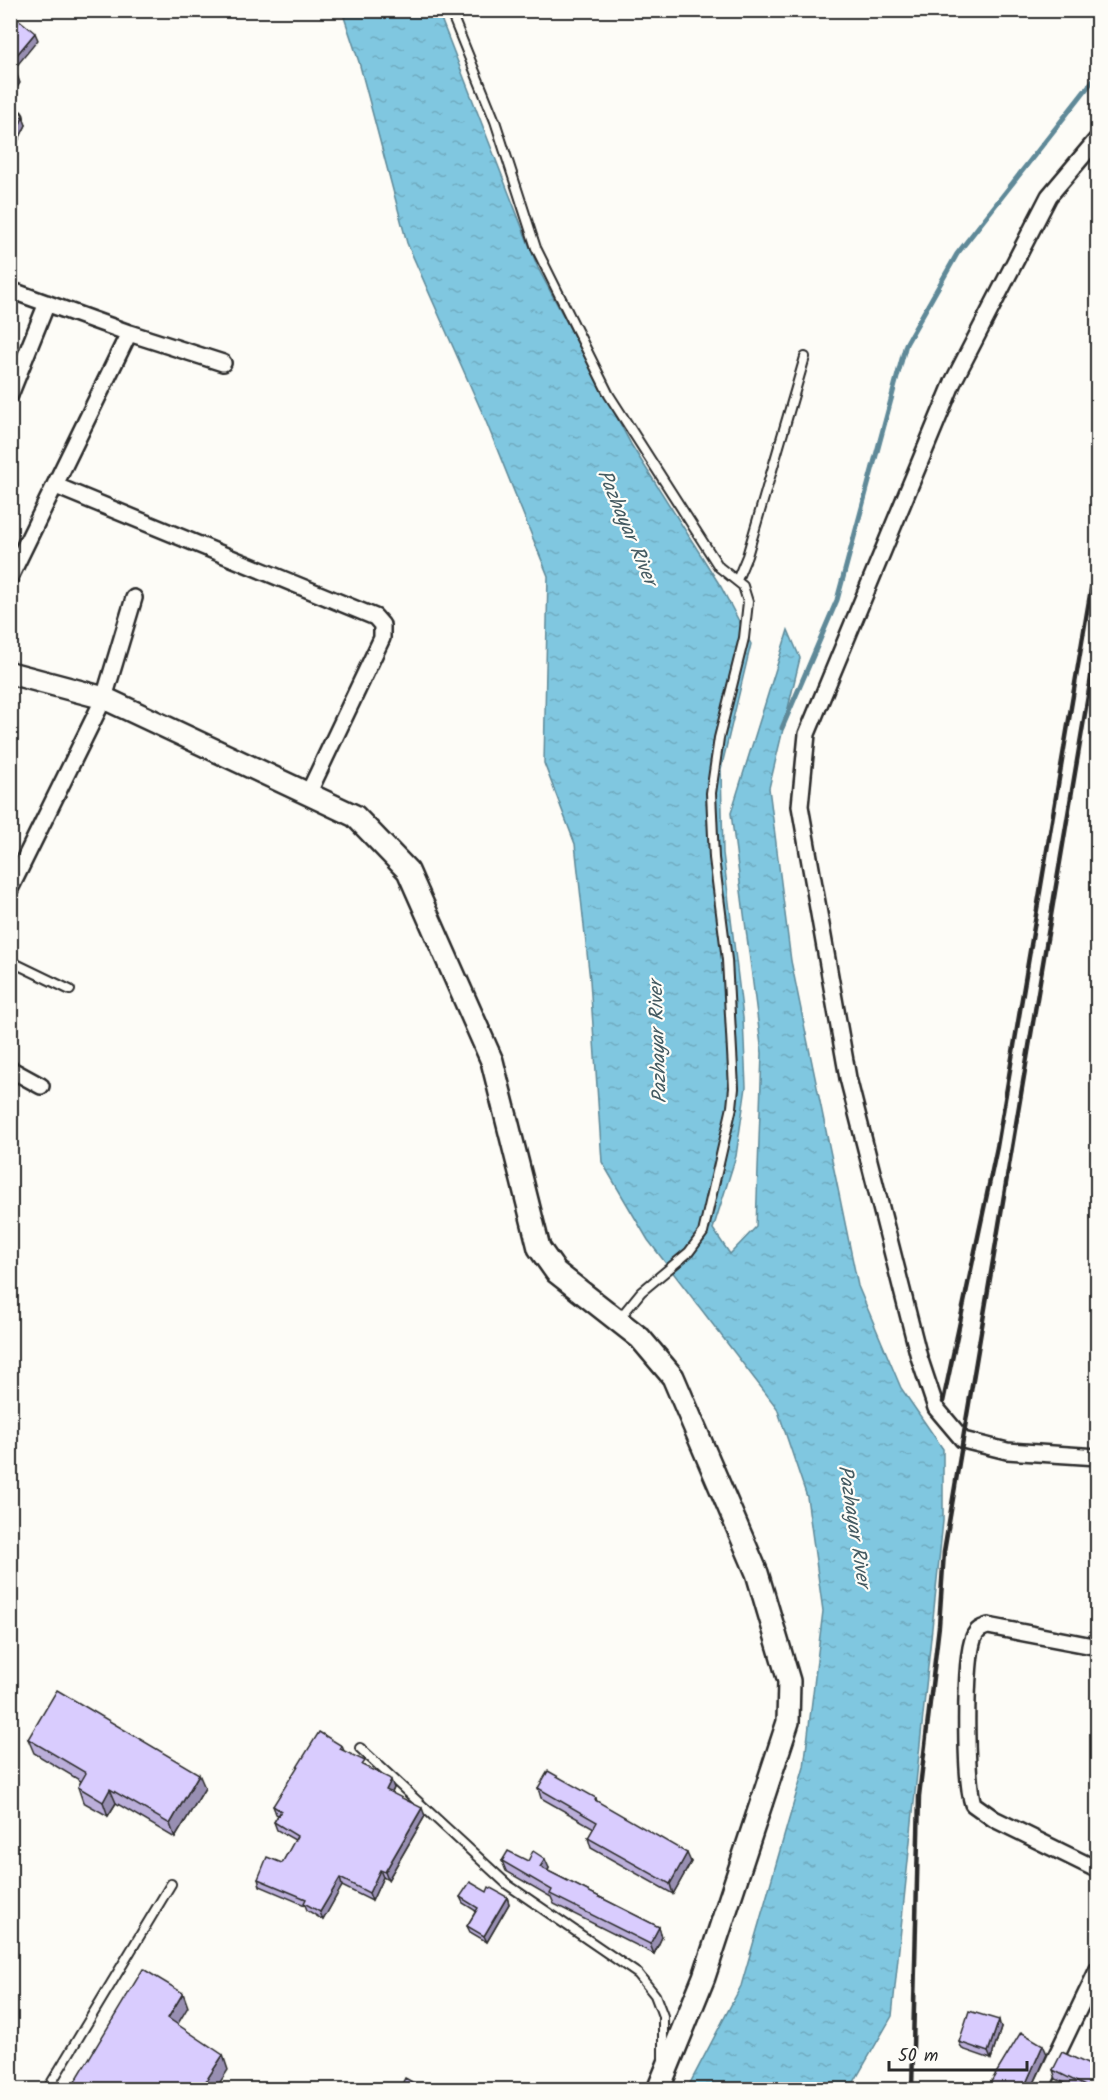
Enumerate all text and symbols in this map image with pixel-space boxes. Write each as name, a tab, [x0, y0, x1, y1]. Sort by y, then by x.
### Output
water label: Pazhayar River	[587, 465, 667, 595]
water label: Pazhayar River	[641, 976, 677, 1104]
water label: Pazhayar River	[828, 1463, 879, 1594]
scale bar	[889, 2034, 1027, 2072]
text: 50 m	[898, 2042, 938, 2071]

